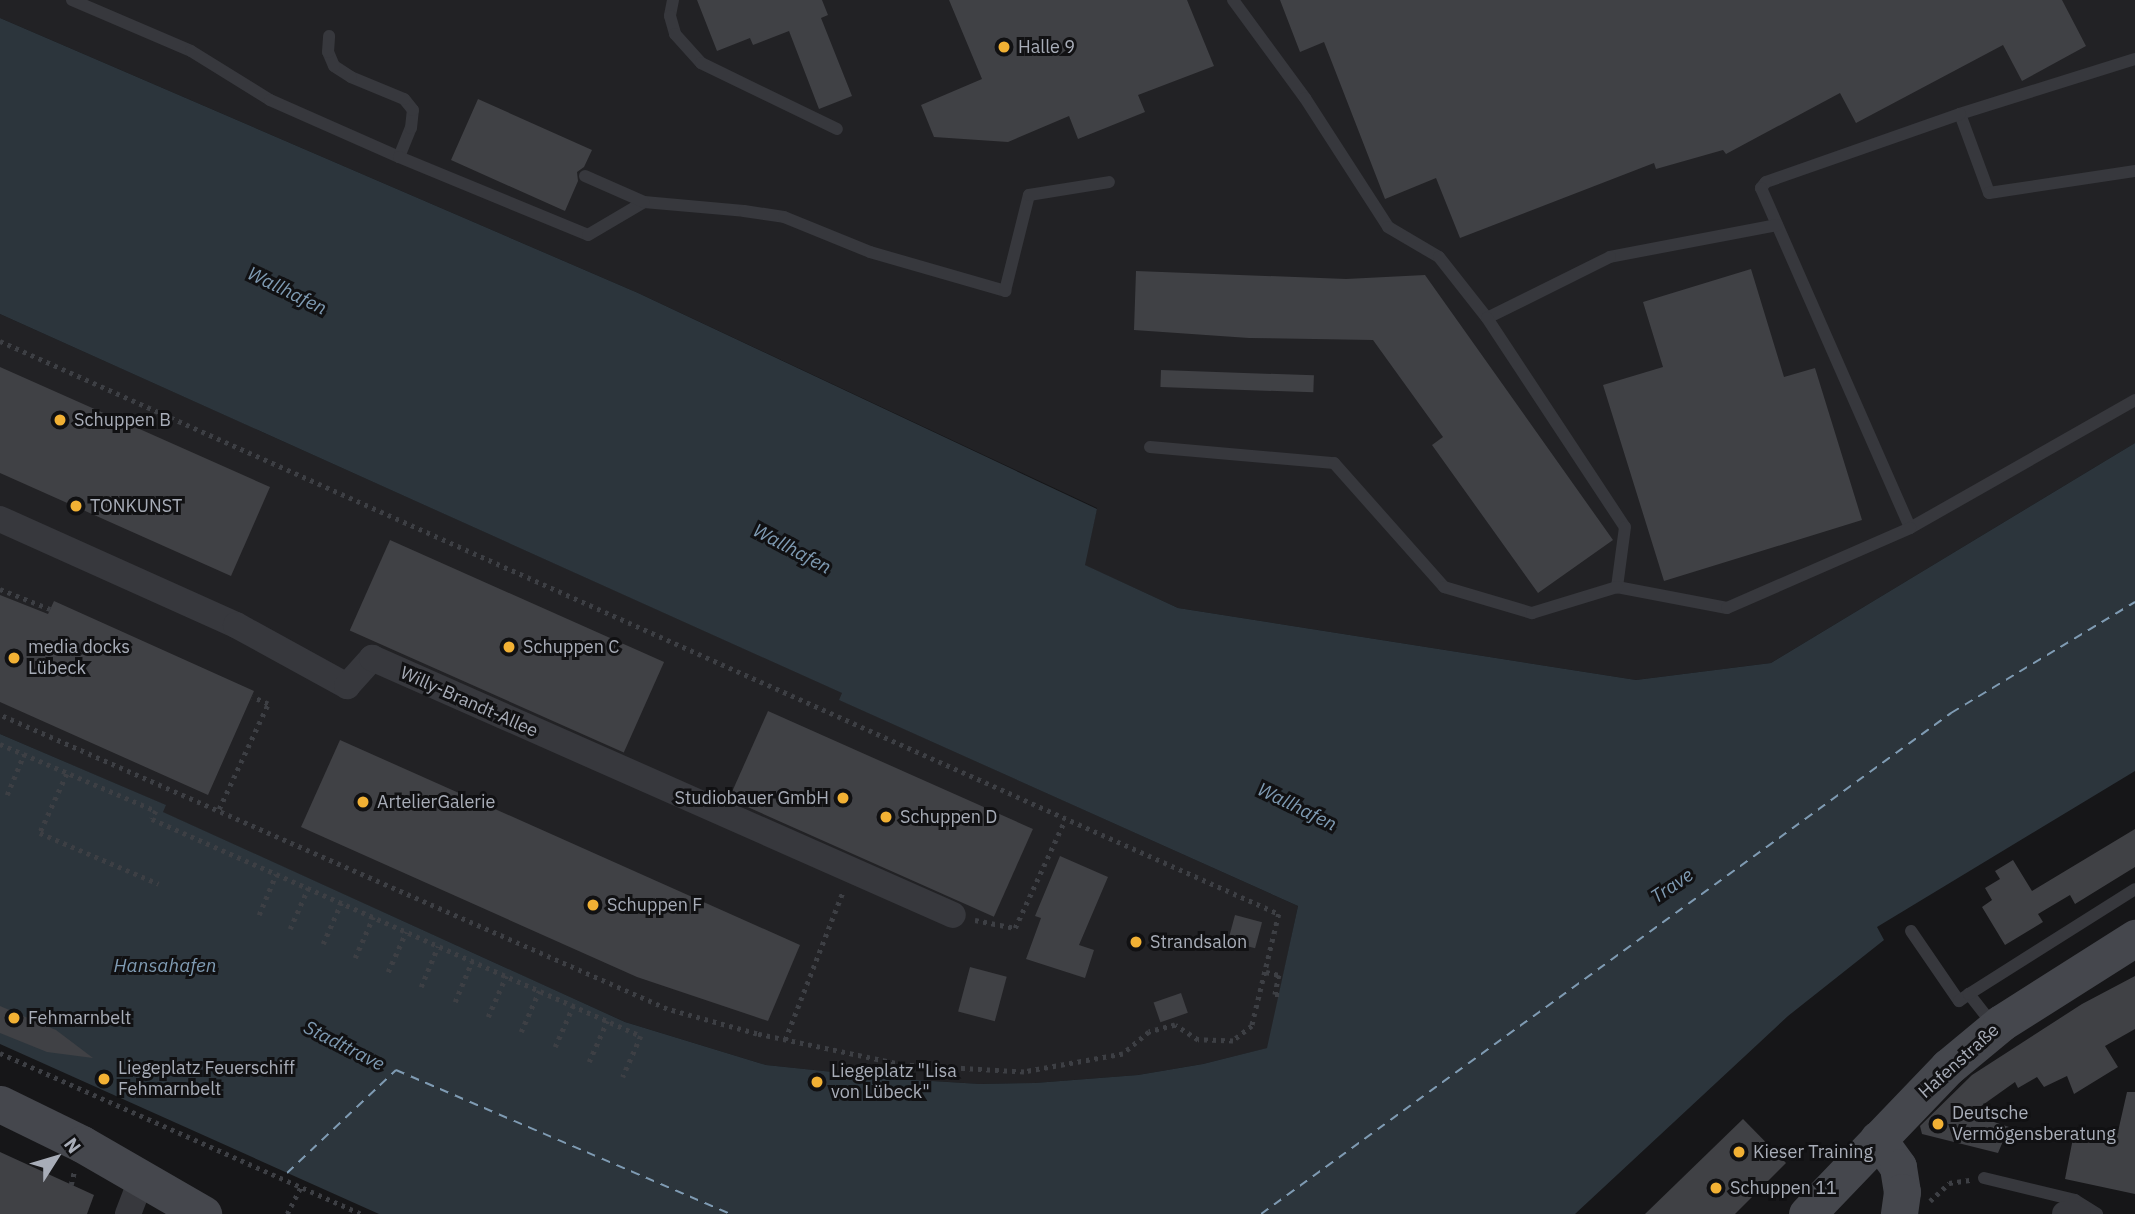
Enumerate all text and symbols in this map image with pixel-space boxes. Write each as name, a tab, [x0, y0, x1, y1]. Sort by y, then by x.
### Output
place label: Halle 9	[1018, 36, 1075, 58]
marker: Halle 9	[996, 39, 1012, 55]
water label: Wallhafen	[244, 262, 330, 320]
place label: Schuppen B	[74, 409, 171, 431]
marker: Schuppen B	[52, 412, 68, 428]
place label: TONKUNST	[90, 495, 182, 517]
marker: TONKUNST	[68, 498, 84, 514]
water label: Wallhafen	[749, 519, 835, 579]
place label: Schuppen C	[523, 636, 619, 658]
place label: media docks Lübeck	[28, 637, 130, 680]
marker: Schuppen C	[501, 639, 517, 655]
marker: media docks Lübeck	[6, 650, 22, 666]
street label: Willy-Brandt-Allee	[397, 662, 541, 742]
water label: Wallhafen	[1254, 778, 1340, 836]
place label: Studiobauer GmbH	[675, 787, 829, 809]
marker: Studiobauer GmbH	[835, 790, 851, 806]
place label: ArtelierGalerie	[377, 791, 495, 813]
marker: ArtelierGalerie	[355, 794, 371, 810]
place label: Schuppen D	[900, 806, 997, 828]
marker: Schuppen D	[878, 809, 894, 825]
water label: Trave	[1647, 864, 1697, 908]
place label: Schuppen F	[607, 894, 702, 916]
marker: Schuppen F	[585, 897, 601, 913]
place label: Strandsalon	[1150, 931, 1247, 953]
marker: Strandsalon	[1128, 934, 1144, 950]
water label: Hansahafen	[114, 955, 216, 977]
place label: Fehmarnbelt	[28, 1007, 131, 1029]
marker: Fehmarnbelt	[6, 1010, 22, 1026]
water label: Stadttrave	[300, 1016, 388, 1076]
street label: Hafenstraße	[1914, 1019, 2004, 1103]
place label: Liegeplatz Feuerschiff Fehmarnbelt	[118, 1058, 295, 1100]
place label: Liegeplatz "Lisa von Lübeck"	[831, 1061, 957, 1104]
marker: Liegeplatz Feuerschiff Fehmarnbelt	[96, 1071, 112, 1087]
marker: Liegeplatz "Lisa von Lübeck"	[809, 1074, 825, 1090]
place label: Deutsche Vermögensberatung	[1952, 1103, 2116, 1146]
marker: Deutsche Vermögensberatung	[1930, 1116, 1946, 1132]
north arrow	[21, 1123, 91, 1193]
text: N	[59, 1133, 86, 1158]
place label: Kieser Training	[1753, 1141, 1873, 1163]
marker: Kieser Training	[1731, 1144, 1747, 1160]
place label: Schuppen 11	[1730, 1177, 1837, 1199]
marker: Schuppen 11	[1708, 1180, 1724, 1196]

